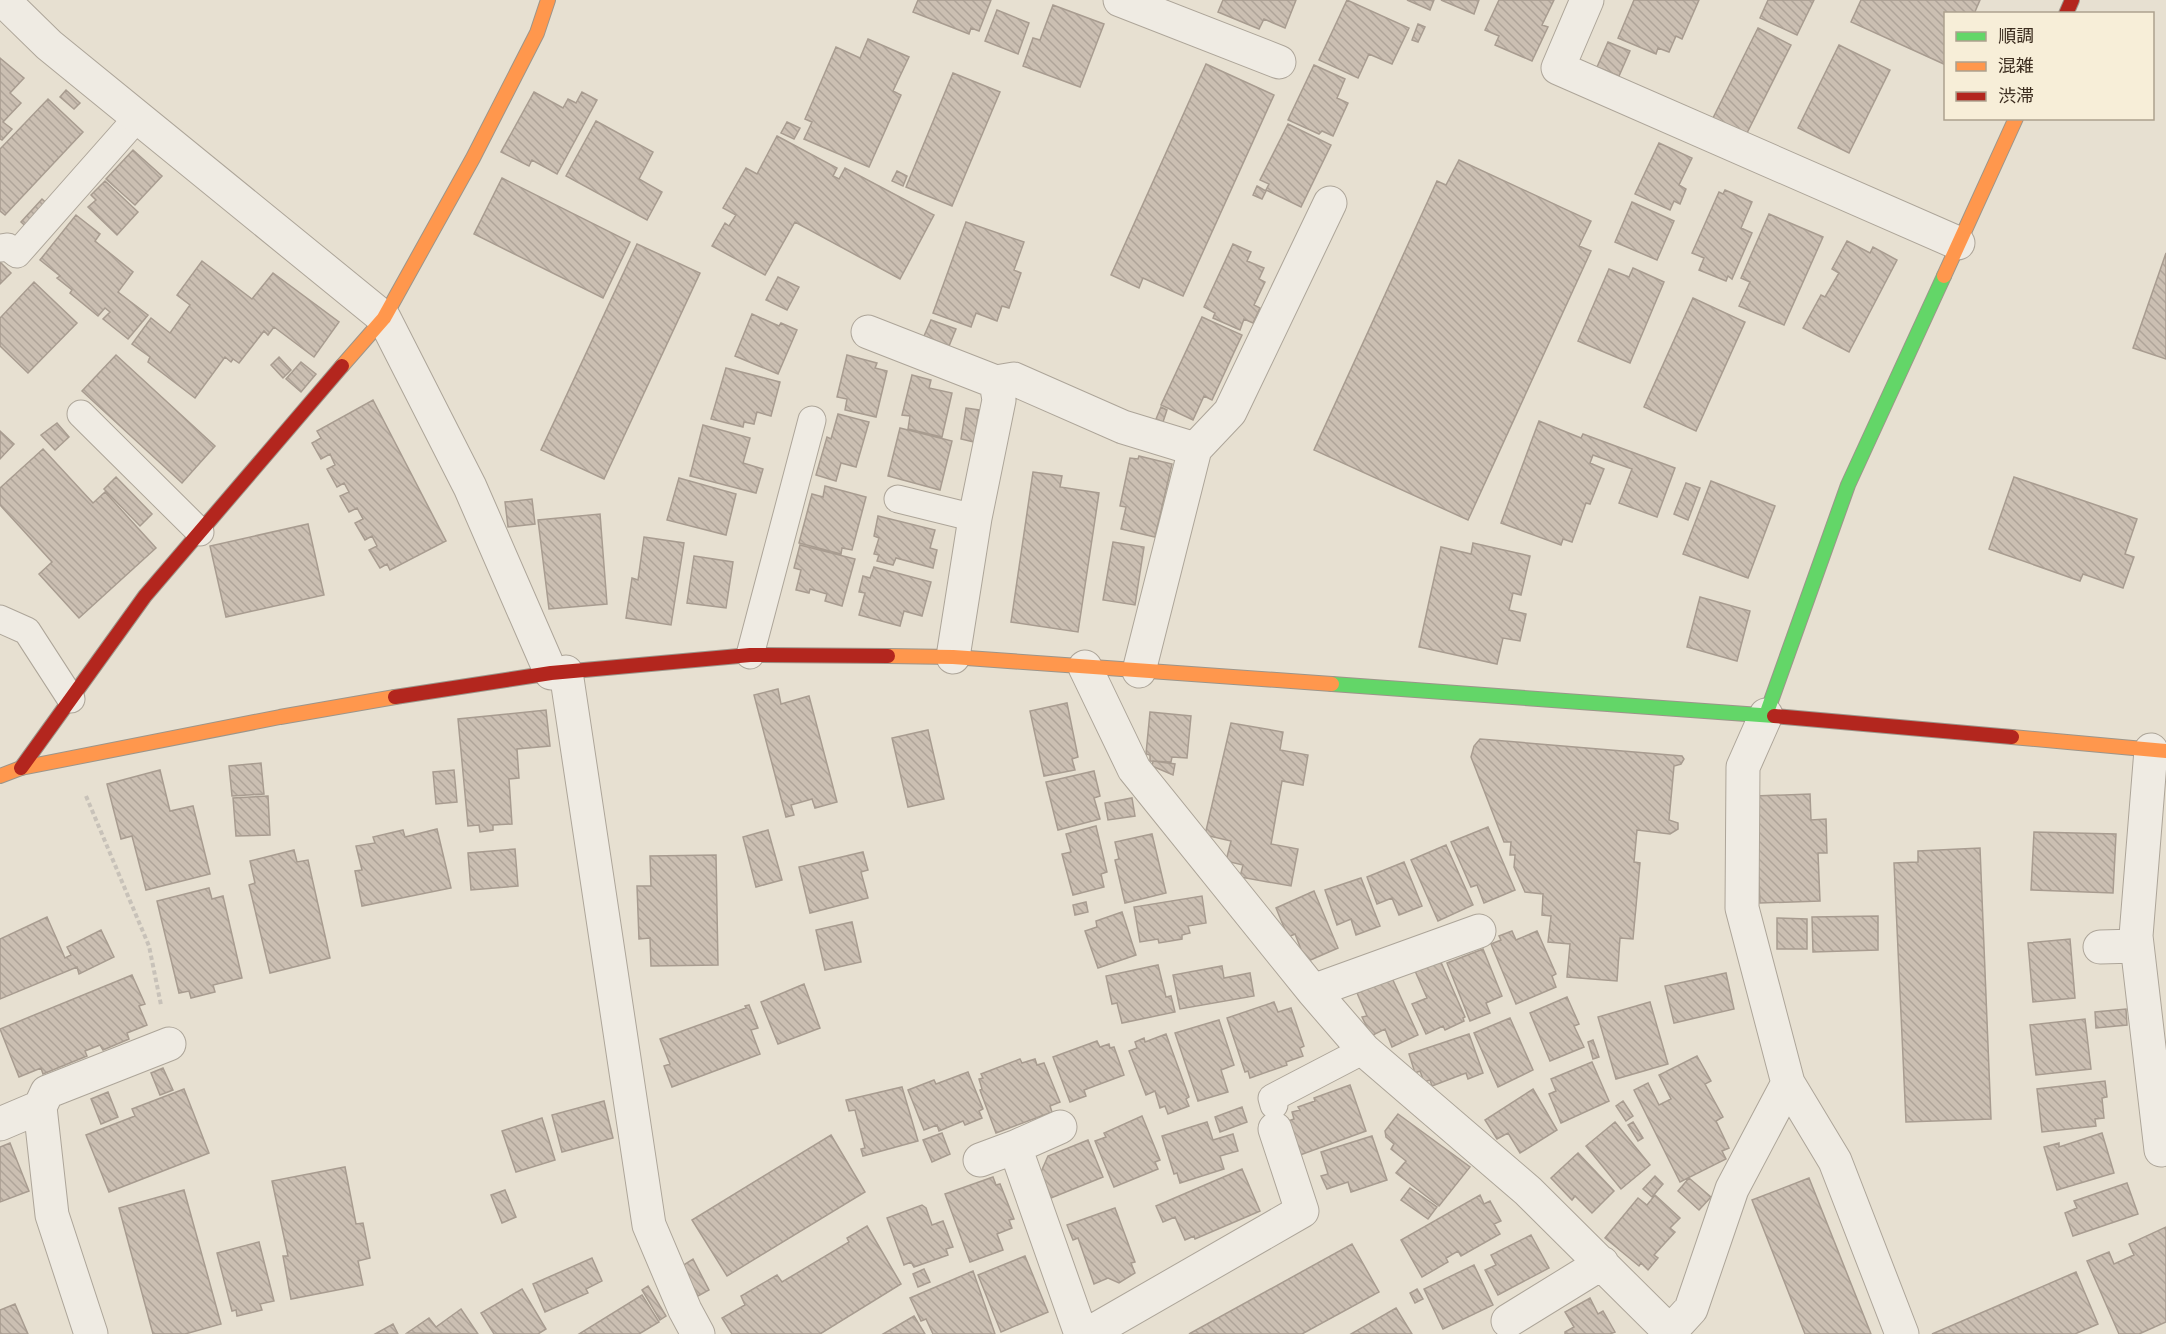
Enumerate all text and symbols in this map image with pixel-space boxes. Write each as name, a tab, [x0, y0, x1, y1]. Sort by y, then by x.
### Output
legend	[1944, 12, 2154, 120]
text: 順調	[1998, 23, 2034, 50]
text: 混雑	[1998, 53, 2034, 80]
text: 渋滞	[1998, 83, 2034, 110]

